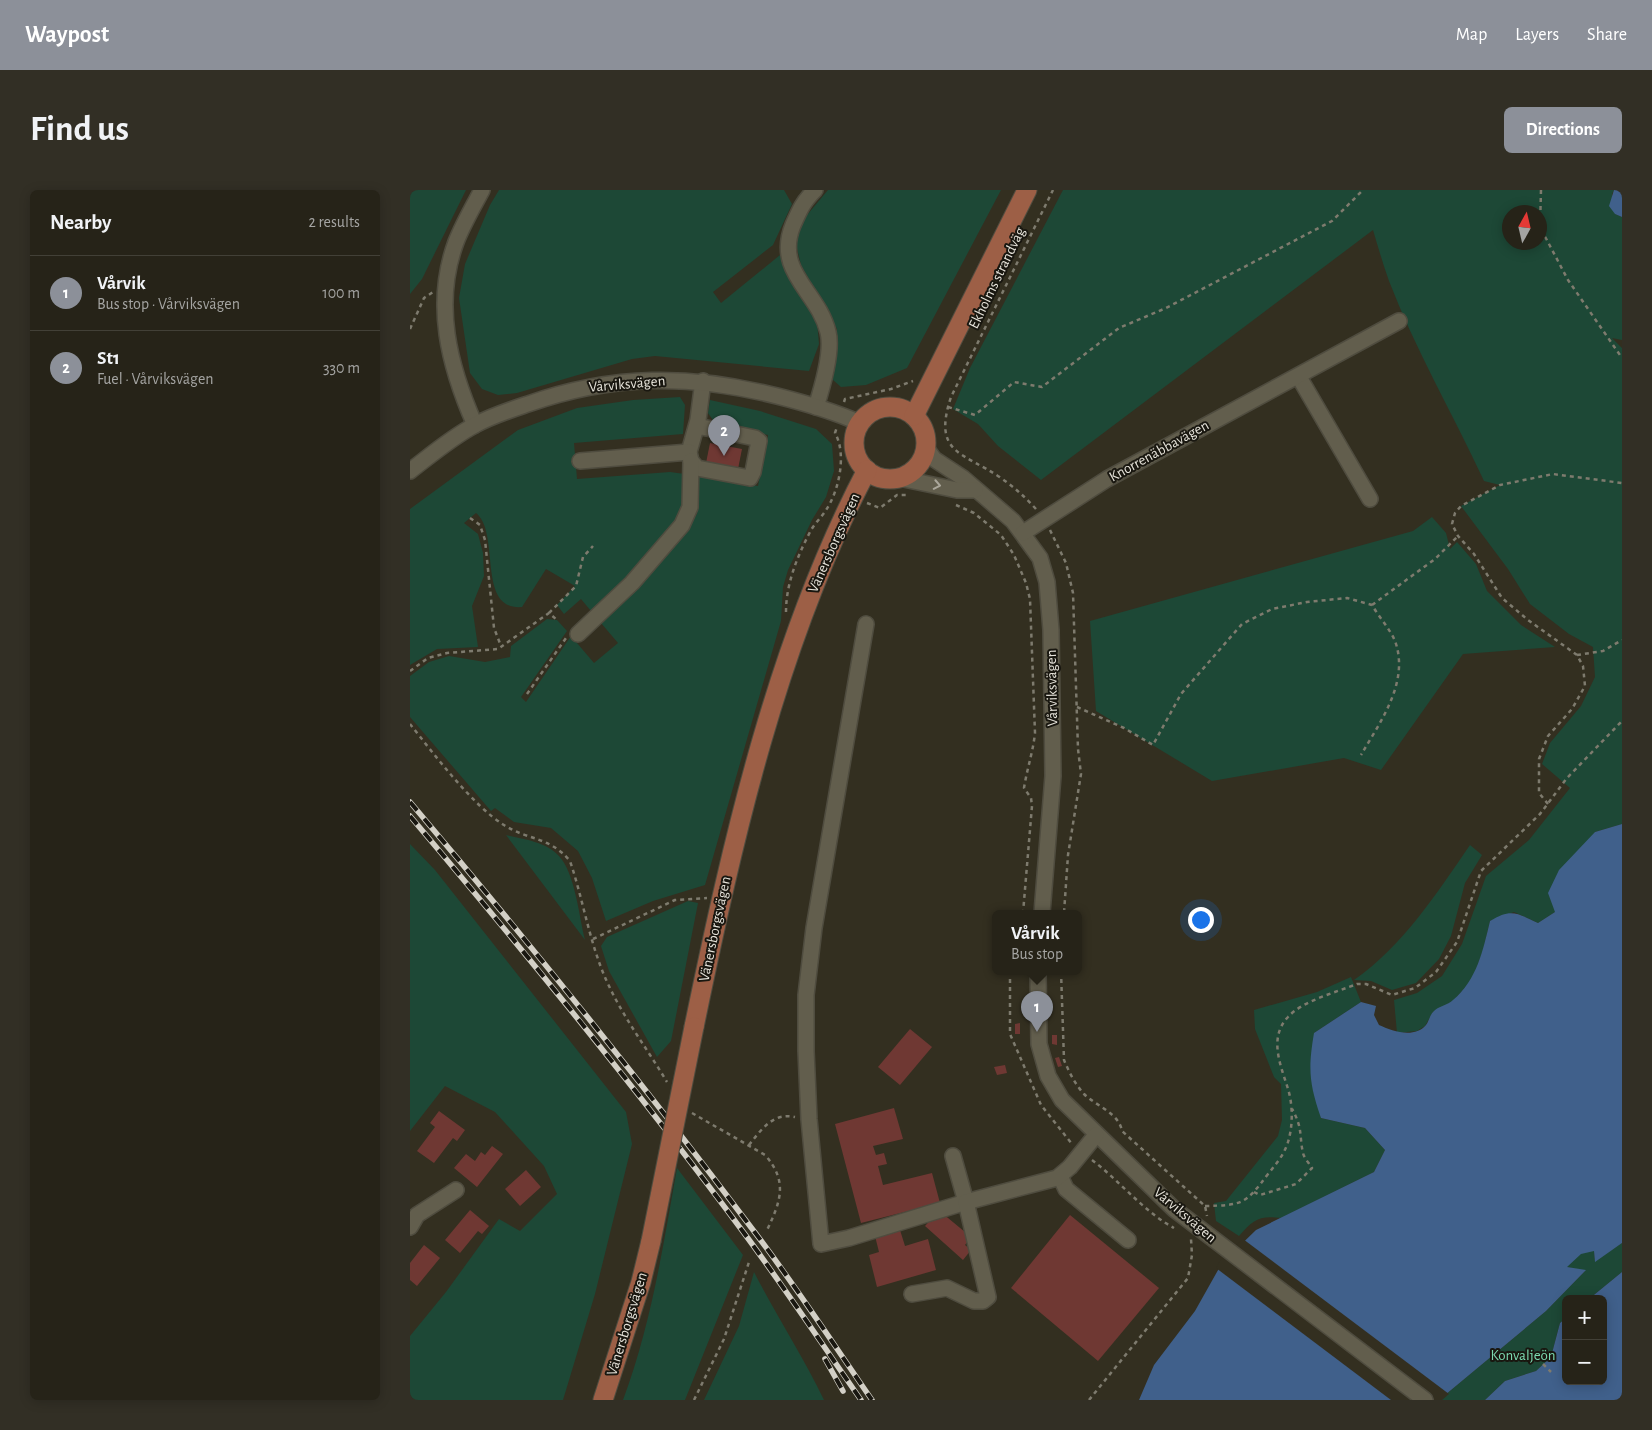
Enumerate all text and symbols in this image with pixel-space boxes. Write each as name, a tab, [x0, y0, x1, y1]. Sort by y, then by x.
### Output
text: Waypost	[25, 23, 109, 47]
text: Map	[1456, 26, 1487, 44]
text: Layers	[1515, 26, 1559, 44]
text: Share	[1587, 26, 1627, 44]
button: Directions	[1504, 107, 1622, 153]
text: Find us	[30, 112, 129, 147]
north arrow	[1502, 205, 1547, 250]
text: Nearby	[50, 212, 111, 233]
text: 2 results	[308, 214, 360, 230]
street label: Ekholms strandväg	[966, 224, 1028, 331]
text: Vårvik	[97, 274, 146, 293]
text: 1	[63, 285, 69, 301]
text: 100 m	[322, 285, 360, 301]
text: Bus stop · Vårviksvägen	[97, 296, 240, 312]
text: St1	[97, 349, 120, 368]
text: 2	[62, 360, 70, 376]
text: 330 m	[323, 360, 360, 376]
text: Fuel · Vårviksvägen	[97, 371, 214, 387]
street label: Vårviksvägen	[588, 373, 666, 395]
pin: 2	[708, 415, 740, 456]
street label: Knorrenäbbavägen	[1107, 417, 1211, 485]
one-way arrow	[933, 479, 941, 489]
street label: Vänersborgsvägen	[805, 491, 863, 595]
street label: Vårviksvägen	[1044, 649, 1060, 727]
street label: Vänersborgsvägen	[697, 875, 733, 983]
your location	[1188, 907, 1214, 933]
popup	[992, 910, 1082, 975]
text: Vårvik	[1011, 924, 1060, 943]
text: Bus stop	[1011, 946, 1063, 962]
pin: 1	[1021, 991, 1053, 1032]
street label: Vårviksvägen	[1151, 1185, 1219, 1245]
street label: Vänersborgsvägen	[604, 1271, 650, 1377]
map controls	[1562, 1295, 1607, 1385]
button: +	[1562, 1295, 1607, 1340]
button: −	[1562, 1340, 1607, 1385]
park label: Konvaljeön	[1490, 1348, 1556, 1363]

